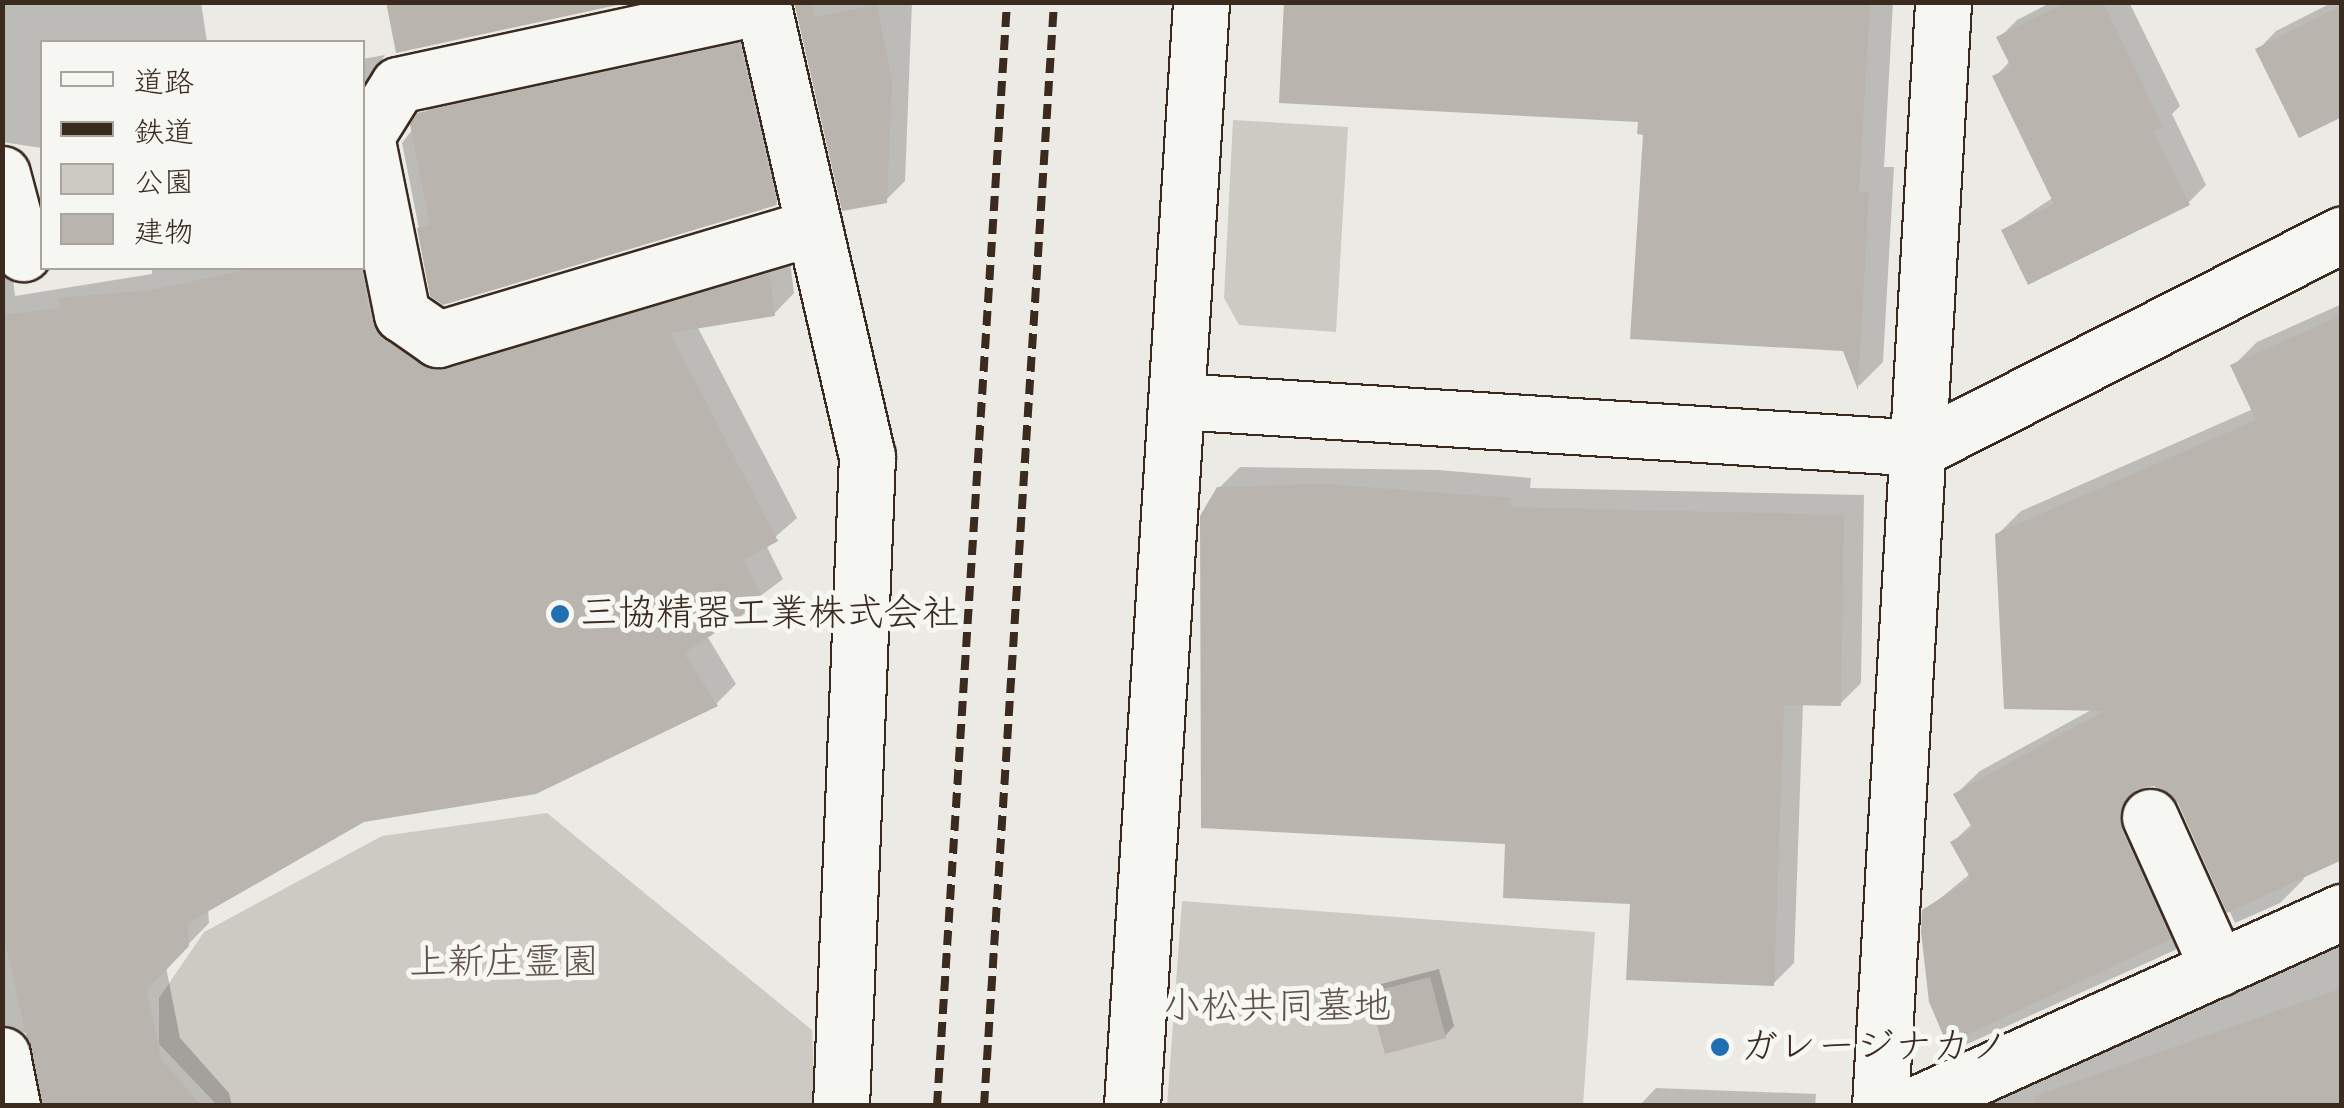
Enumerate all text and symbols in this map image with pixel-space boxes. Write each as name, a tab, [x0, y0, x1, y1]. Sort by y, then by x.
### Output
legend	[40, 40, 365, 270]
text: 道路	[134, 65, 194, 100]
text: 鉄道	[134, 115, 194, 150]
text: 公園	[134, 165, 194, 200]
text: 建物	[134, 215, 194, 250]
place label: 三協精器工業株式会社	[580, 591, 960, 637]
marker: 三協精器工業株式会社	[549, 603, 571, 625]
park label: 上新庄霊園	[409, 940, 599, 986]
park label: 小松共同墓地	[1163, 984, 1391, 1030]
place label: ガレージナカノ	[1740, 1024, 2008, 1070]
marker: ガレージナカノ	[1709, 1036, 1731, 1058]

